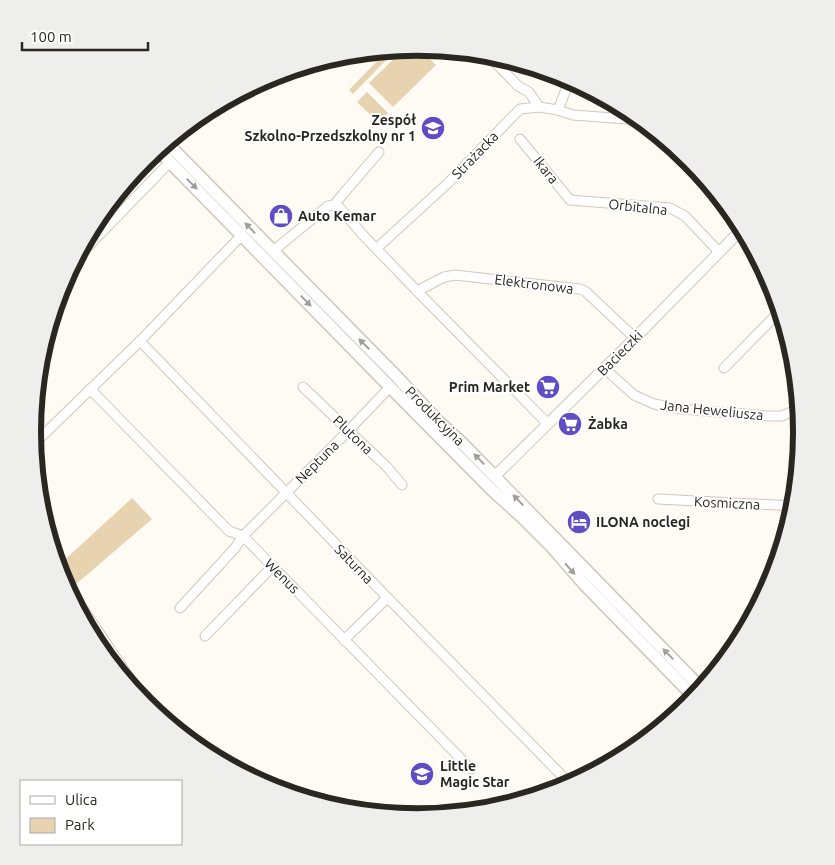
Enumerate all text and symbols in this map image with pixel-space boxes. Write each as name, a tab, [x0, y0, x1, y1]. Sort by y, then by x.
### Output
scale bar	[22, 20, 149, 52]
text: 100 m	[30, 28, 72, 45]
place label: Zespół Szkolno-Przedszkolny nr 1	[245, 112, 416, 144]
school or university icon: Zespół Szkolno-Przedszkolny nr 1	[420, 115, 446, 141]
street label: Strażacka	[449, 128, 501, 182]
street label: Ikara	[530, 153, 562, 187]
one-way arrow	[186, 178, 198, 190]
street label: Orbitalna	[608, 196, 668, 218]
shop icon: Auto Kemar	[268, 203, 294, 229]
place label: Auto Kemar	[298, 208, 376, 224]
one-way arrow	[244, 222, 256, 234]
street label: Elektronowa	[494, 271, 574, 297]
one-way arrow	[300, 294, 312, 306]
street label: Bacieczki	[594, 327, 646, 379]
one-way arrow	[358, 338, 370, 350]
supermarket icon: Prim Market	[535, 374, 561, 400]
place label: Prim Market	[449, 379, 530, 395]
street label: Produkcyjna	[402, 383, 468, 449]
street label: Jana Heweliusza	[660, 397, 764, 423]
supermarket icon: Żabka	[557, 411, 583, 437]
street label: Plutona	[330, 412, 376, 458]
place label: Żabka	[588, 415, 628, 432]
street label: Neptuna	[292, 437, 342, 487]
one-way arrow	[473, 454, 485, 466]
street label: Kosmiczna	[694, 493, 760, 513]
one-way arrow	[513, 495, 525, 507]
hotel icon: ILONA noclegi	[566, 509, 592, 535]
place label: ILONA noclegi	[596, 514, 690, 530]
street label: Saturna	[331, 541, 377, 587]
street label: Wenus	[261, 555, 303, 597]
one-way arrow	[564, 562, 576, 574]
one-way arrow	[662, 649, 674, 661]
place label: Little Magic Star	[440, 758, 510, 790]
school or university icon: Little Magic Star	[409, 761, 435, 787]
legend	[20, 780, 182, 845]
text: Ulica	[65, 791, 97, 808]
text: Park	[65, 816, 95, 833]

